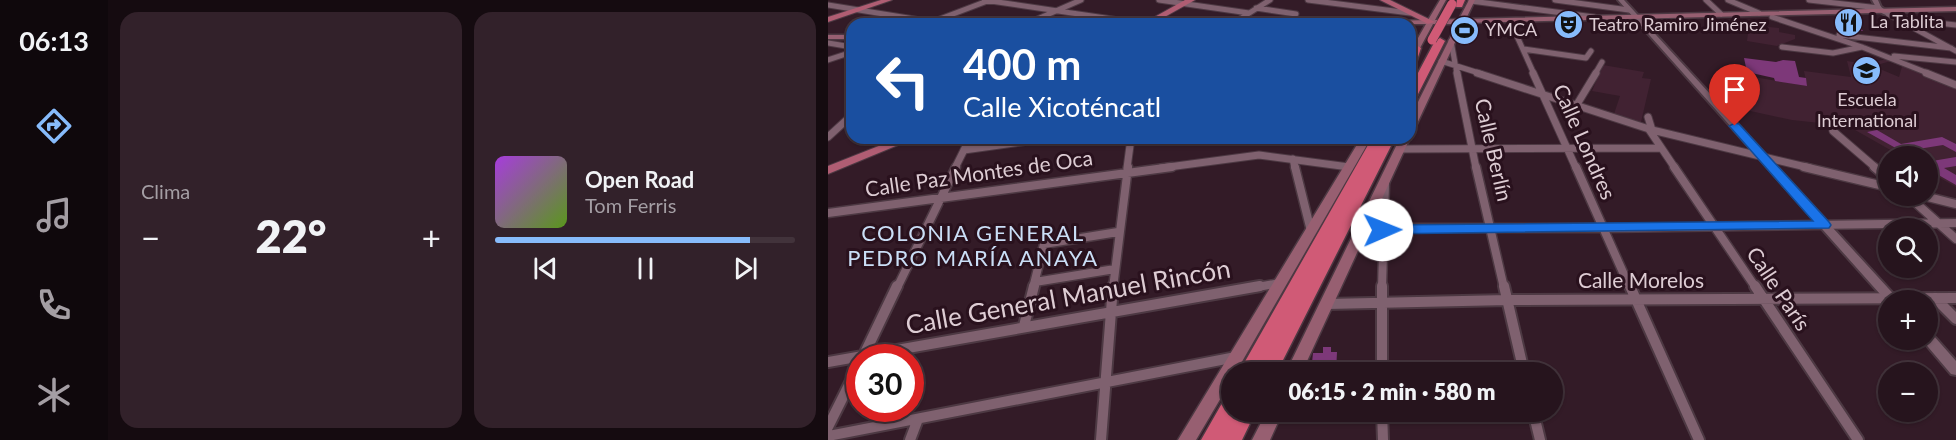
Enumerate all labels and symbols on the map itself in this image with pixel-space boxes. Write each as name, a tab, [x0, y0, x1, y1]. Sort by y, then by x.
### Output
restaurant icon: La Tablita	[1833, 6, 1865, 38]
theatre icon: Teatro Ramiro Jiménez	[1552, 9, 1584, 41]
place label: La Tablita	[1870, 10, 1944, 32]
place label: Teatro Ramiro Jiménez	[1589, 13, 1767, 35]
sports icon: YMCA	[1448, 14, 1480, 46]
place label: YMCA	[1485, 18, 1538, 40]
school or university icon: Escuela International	[1851, 55, 1883, 87]
pin	[1709, 64, 1760, 126]
street label: Calle Londres	[1549, 80, 1622, 203]
place label: Escuela International	[1817, 88, 1917, 131]
street label: Calle Berlín	[1471, 96, 1518, 203]
street label: Calle Paz Montes de Oca	[863, 144, 1094, 201]
position arrow	[1350, 198, 1414, 262]
district label: COLONIA GENERAL PEDRO MARÍA ANAYA	[847, 219, 1099, 271]
street label: Calle París	[1742, 242, 1816, 335]
street label: Calle General Manuel Rincón	[903, 252, 1233, 340]
street label: Calle Morelos	[1578, 267, 1704, 292]
speed limit sign: 30	[846, 344, 924, 422]

